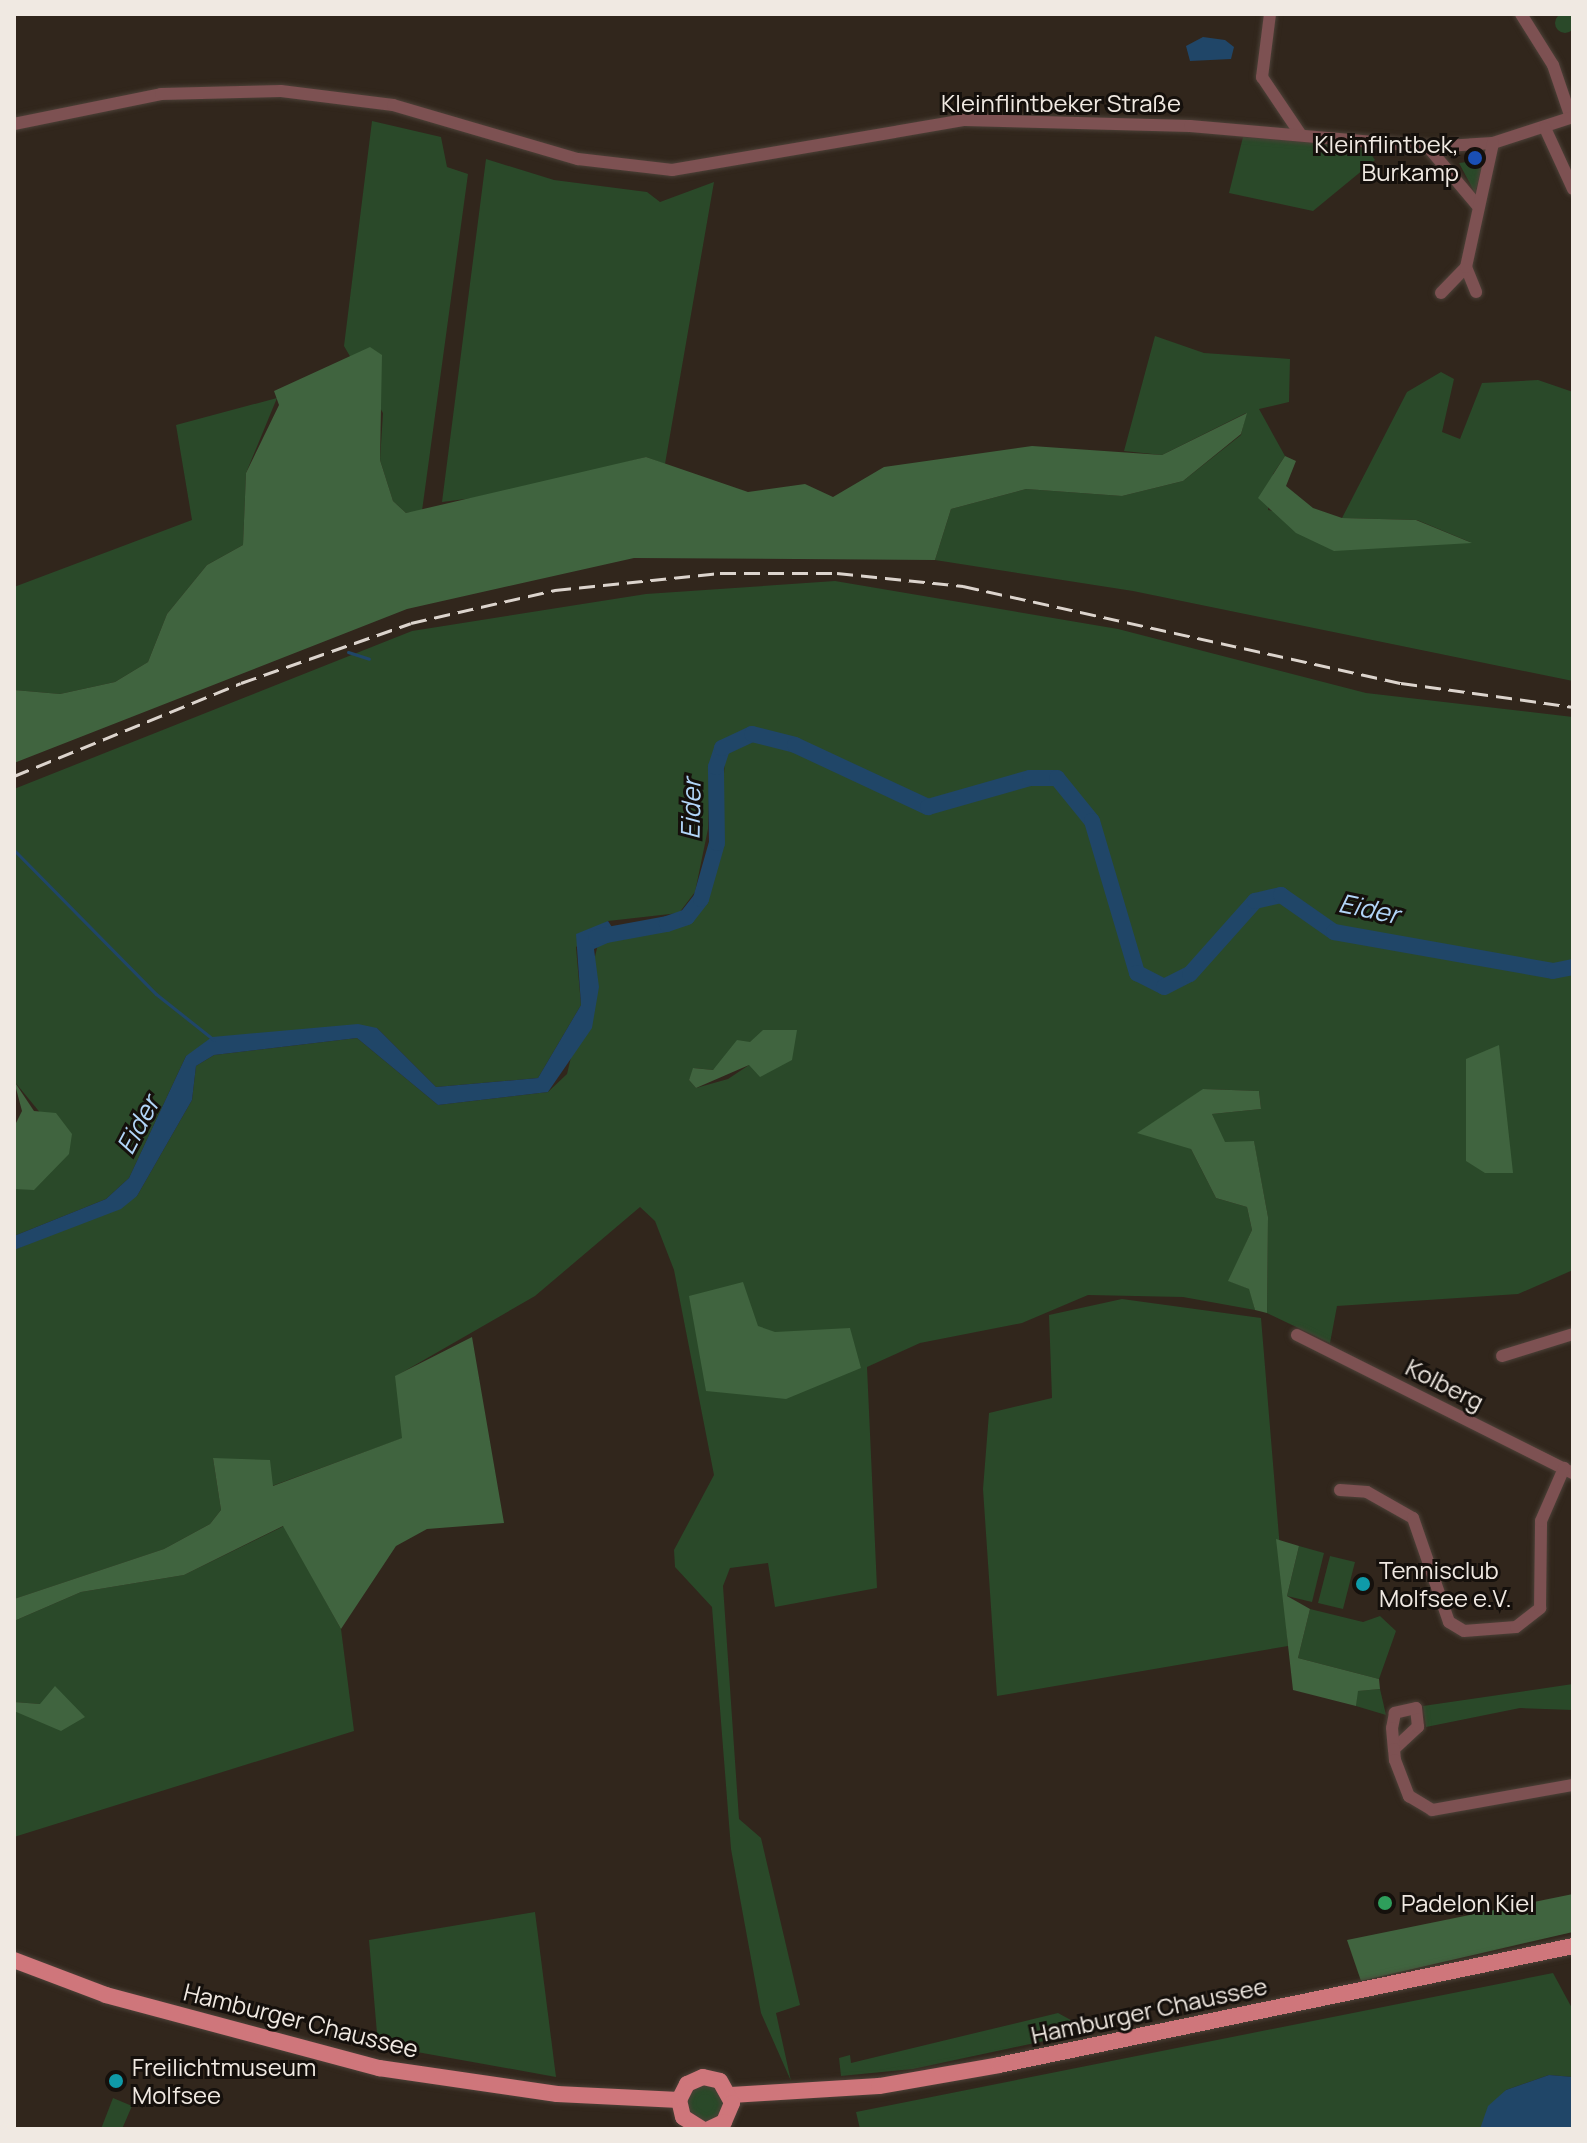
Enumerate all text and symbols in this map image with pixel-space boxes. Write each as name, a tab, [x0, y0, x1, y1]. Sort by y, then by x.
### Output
street label: Kleinflintbeker Straße	[941, 89, 1181, 117]
place label: Kleinflintbek, Burkamp	[1314, 130, 1459, 186]
marker: Kleinflintbek, Burkamp	[1466, 149, 1484, 167]
water label: Eider	[675, 778, 707, 840]
water label: Eider	[1336, 887, 1402, 931]
water label: Eider	[110, 1091, 166, 1159]
street label: Kolberg	[1401, 1352, 1489, 1416]
place label: Tennisclub Molfsee e.V.	[1379, 1556, 1512, 1612]
marker: Tennisclub Molfsee e.V.	[1354, 1575, 1372, 1593]
place label: Padelon Kiel	[1401, 1889, 1535, 1917]
marker: Padelon Kiel	[1376, 1894, 1394, 1912]
street label: Hamburger Chaussee	[1028, 1971, 1270, 2049]
street label: Hamburger Chaussee	[181, 1977, 421, 2063]
place label: Freilichtmuseum Molfsee	[132, 2053, 316, 2109]
marker: Freilichtmuseum Molfsee	[107, 2072, 125, 2090]

